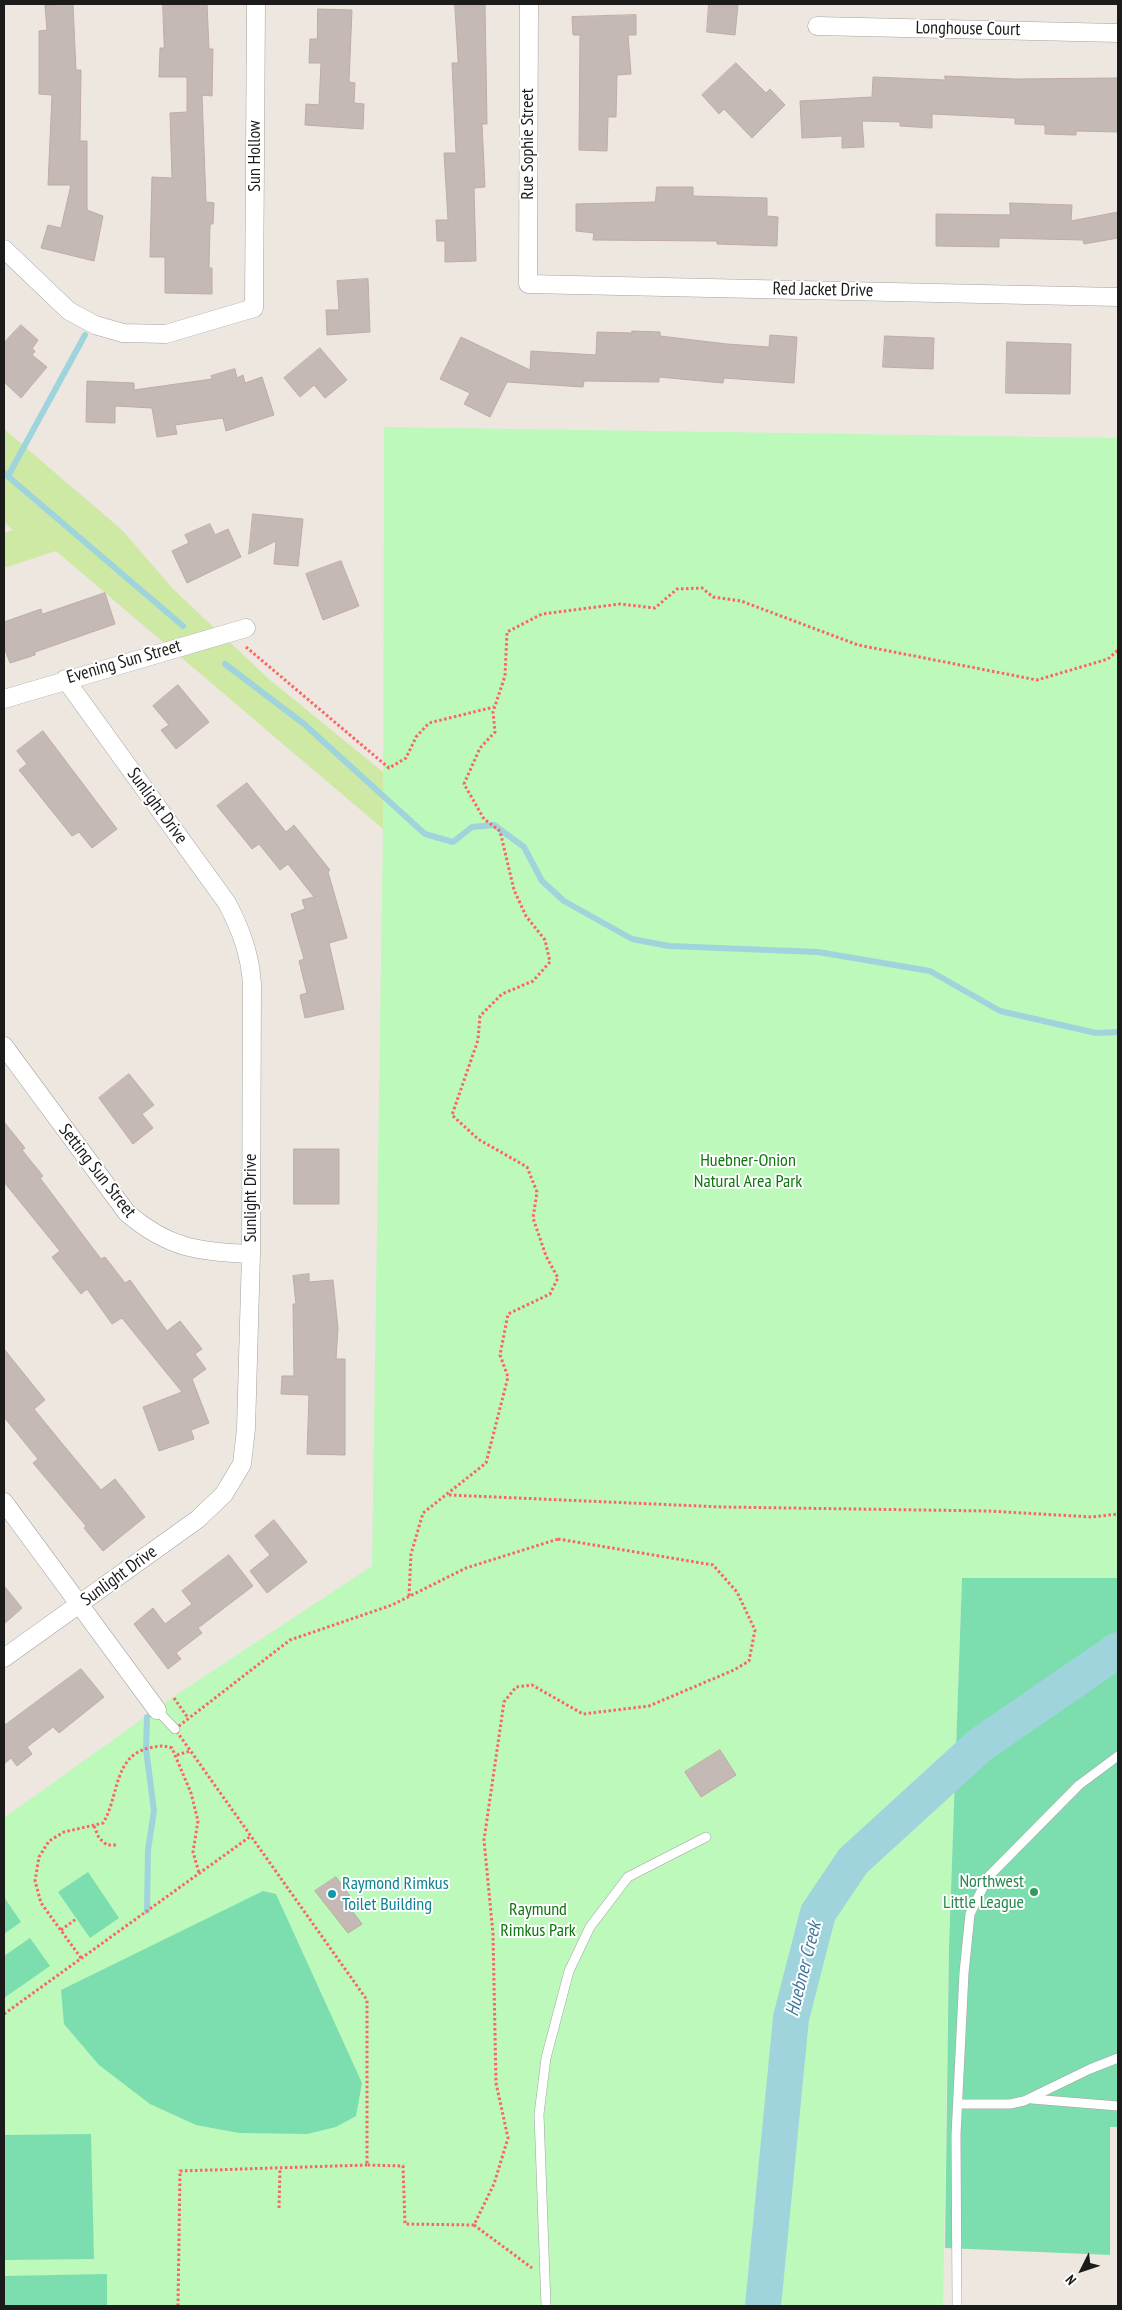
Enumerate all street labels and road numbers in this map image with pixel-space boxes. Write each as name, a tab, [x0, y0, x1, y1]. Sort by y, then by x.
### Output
street label: Longhouse Court	[916, 17, 1020, 41]
street label: Rue Sophie Street	[517, 88, 539, 200]
street label: Sun Hollow	[244, 120, 266, 192]
street label: Red Jacket Drive	[773, 278, 873, 302]
street label: Evening Sun Street	[64, 635, 184, 689]
street label: Sunlight Drive	[122, 764, 192, 848]
street label: Setting Sun Street	[54, 1120, 140, 1222]
street label: Sunlight Drive	[240, 1154, 262, 1242]
street label: Sunlight Drive	[77, 1541, 161, 1611]

